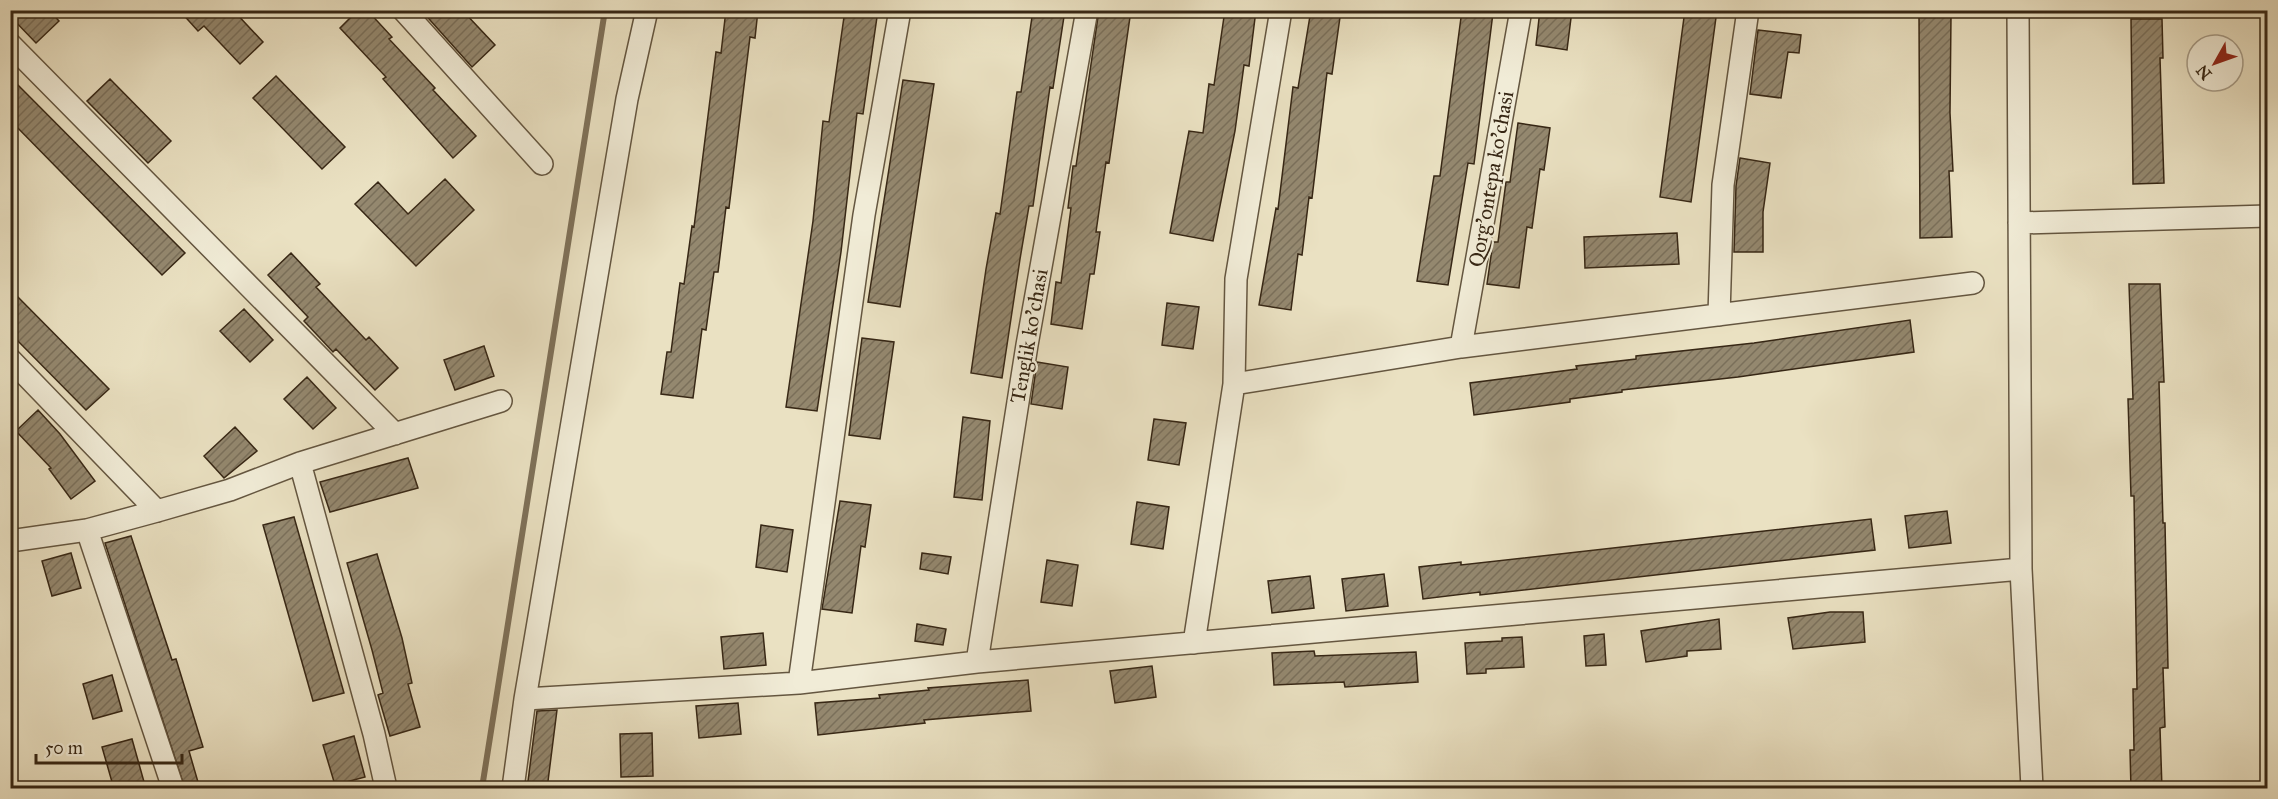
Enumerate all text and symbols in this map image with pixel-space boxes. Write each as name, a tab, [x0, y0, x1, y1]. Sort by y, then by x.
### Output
north arrow	[2185, 33, 2245, 93]
text: N	[2192, 61, 2216, 84]
street label: Qorg'ontepa ko'chasi	[1463, 89, 1519, 269]
street label: Tenglik ko'chasi	[1004, 266, 1054, 405]
scale bar	[36, 727, 182, 765]
text: 50 m	[45, 737, 83, 759]

